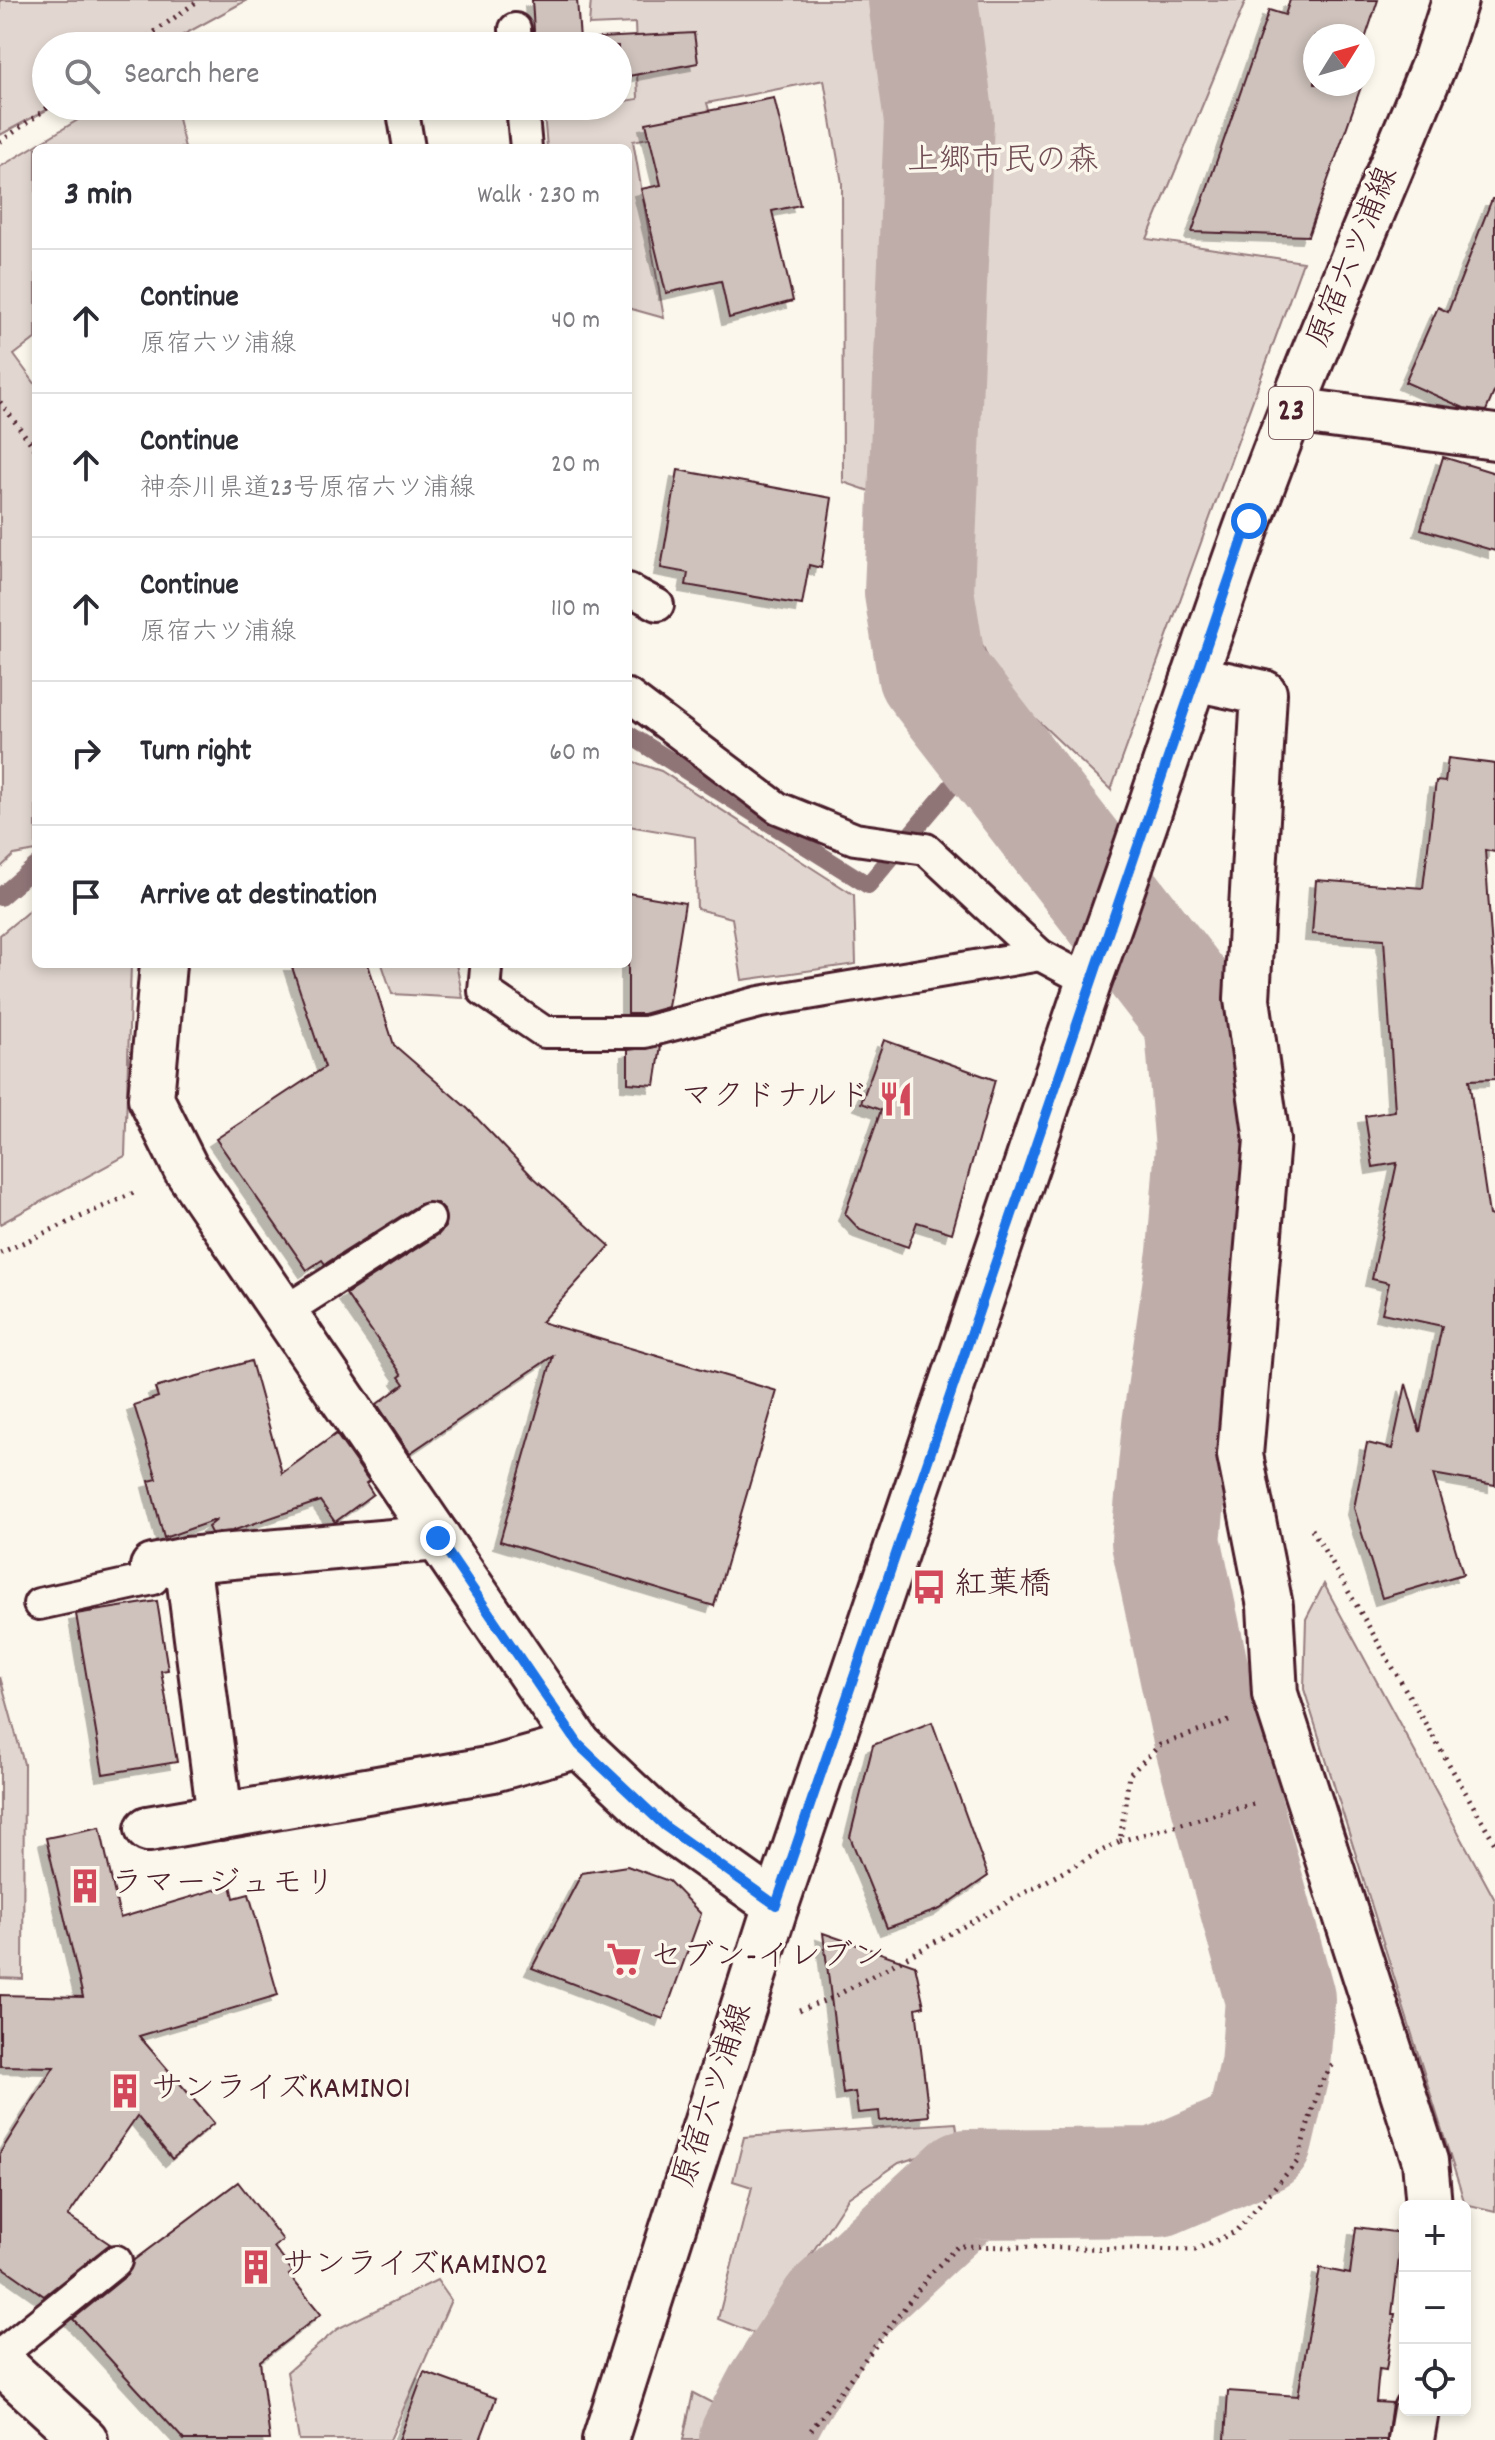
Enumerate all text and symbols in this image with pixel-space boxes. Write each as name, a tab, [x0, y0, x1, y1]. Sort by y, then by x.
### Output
north arrow	[1303, 24, 1375, 96]
search box	[32, 32, 632, 120]
icon: search	[60, 54, 104, 98]
text: Search here	[124, 55, 260, 98]
park label: 上郷市民の森	[907, 140, 1099, 186]
street label: 原宿六ツ浦線	[1298, 160, 1412, 356]
text: 3 min	[64, 172, 132, 221]
text: Walk · 230 m	[477, 178, 600, 215]
text: Continue	[140, 278, 239, 321]
icon: ahead	[64, 299, 108, 343]
text: 40 m	[551, 303, 600, 340]
text: 原宿六ツ浦線	[140, 327, 296, 364]
road number: 23	[1269, 387, 1313, 439]
text: Continue	[140, 422, 239, 465]
icon: ahead	[64, 443, 108, 487]
text: 20 m	[551, 447, 600, 484]
text: 神奈川県道23号原宿六ツ浦線	[140, 471, 475, 508]
route start	[1231, 503, 1267, 539]
text: Continue	[140, 566, 239, 609]
icon: ahead	[64, 587, 108, 631]
text: 110 m	[551, 591, 600, 628]
text: 原宿六ツ浦線	[140, 615, 296, 652]
icon: right	[64, 731, 108, 775]
text: Turn right	[140, 732, 251, 775]
text: 60 m	[549, 735, 600, 772]
icon: arrive	[64, 875, 108, 919]
text: Arrive at destination	[140, 876, 377, 919]
place label: マクドナルド	[681, 1076, 870, 1122]
restaurant icon: マクドナルド	[877, 1080, 915, 1118]
route end	[420, 1520, 456, 1556]
place label: 紅葉橋	[955, 1564, 1051, 1610]
bus stop icon: 紅葉橋	[910, 1568, 948, 1606]
place label: ラマージュモリ	[111, 1863, 336, 1909]
building icon: ラマージュモリ	[66, 1867, 104, 1905]
place label: セブン-イレブン	[650, 1936, 885, 1982]
supermarket icon: セブン-イレブン	[605, 1940, 643, 1978]
street label: 原宿六ツ浦線	[663, 1998, 767, 2194]
place label: サンライズKAMINO1	[151, 2068, 411, 2114]
building icon: サンライズKAMINO1	[106, 2072, 144, 2110]
map controls	[1399, 2200, 1471, 2416]
button: +	[1399, 2200, 1471, 2272]
place label: サンライズKAMINO2	[282, 2244, 549, 2290]
building icon: サンライズKAMINO2	[237, 2248, 275, 2286]
button: −	[1399, 2272, 1471, 2344]
button: locate	[1399, 2344, 1471, 2416]

